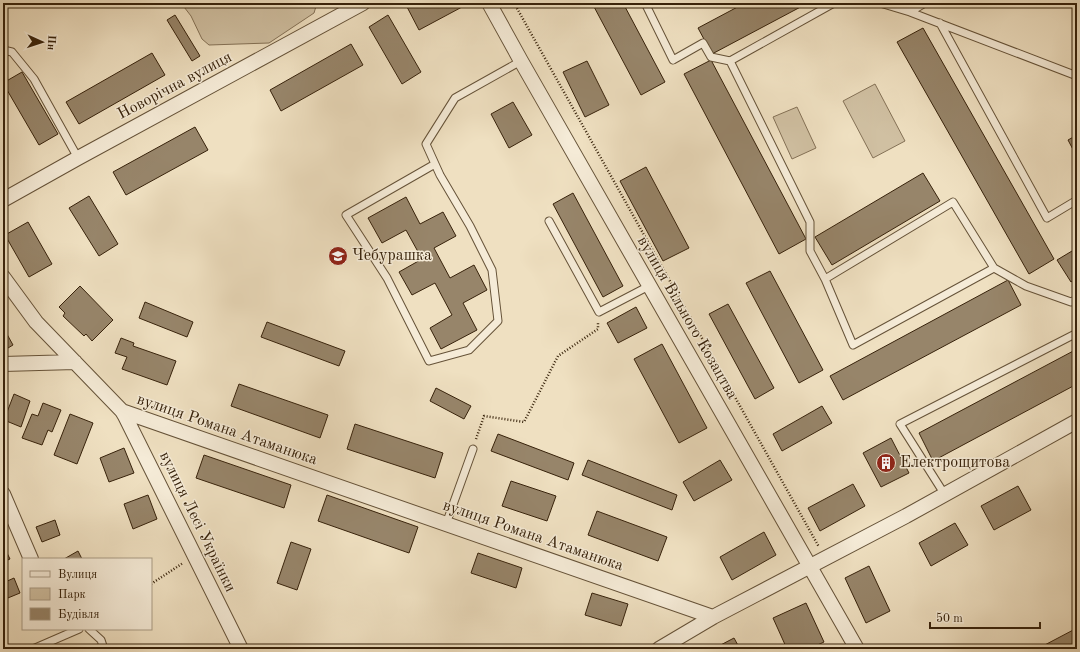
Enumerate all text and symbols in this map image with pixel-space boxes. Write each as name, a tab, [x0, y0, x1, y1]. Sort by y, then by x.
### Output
north arrow	[22, 22, 62, 62]
text: Пн	[45, 35, 56, 50]
street label: Новорічна вулиця	[115, 49, 235, 123]
street label: вулиця Вільного Козацтва	[634, 234, 740, 402]
school or university icon: Чебурашка	[327, 245, 349, 267]
place label: Чебурашка	[352, 248, 432, 264]
street label: вулиця Романа Атаманюка	[135, 392, 319, 468]
street label: вулиця Лесі Українки	[156, 449, 238, 595]
building icon: Електрощитова	[875, 452, 897, 474]
place label: Електрощитова	[900, 455, 1010, 471]
street label: вулиця Романа Атаманюка	[441, 498, 625, 574]
legend	[22, 558, 152, 630]
text: Вулиця	[58, 569, 97, 581]
text: Парк	[58, 589, 86, 601]
scale bar	[930, 604, 1040, 630]
text: Будівля	[58, 608, 100, 621]
text: 50 m	[936, 612, 963, 625]

